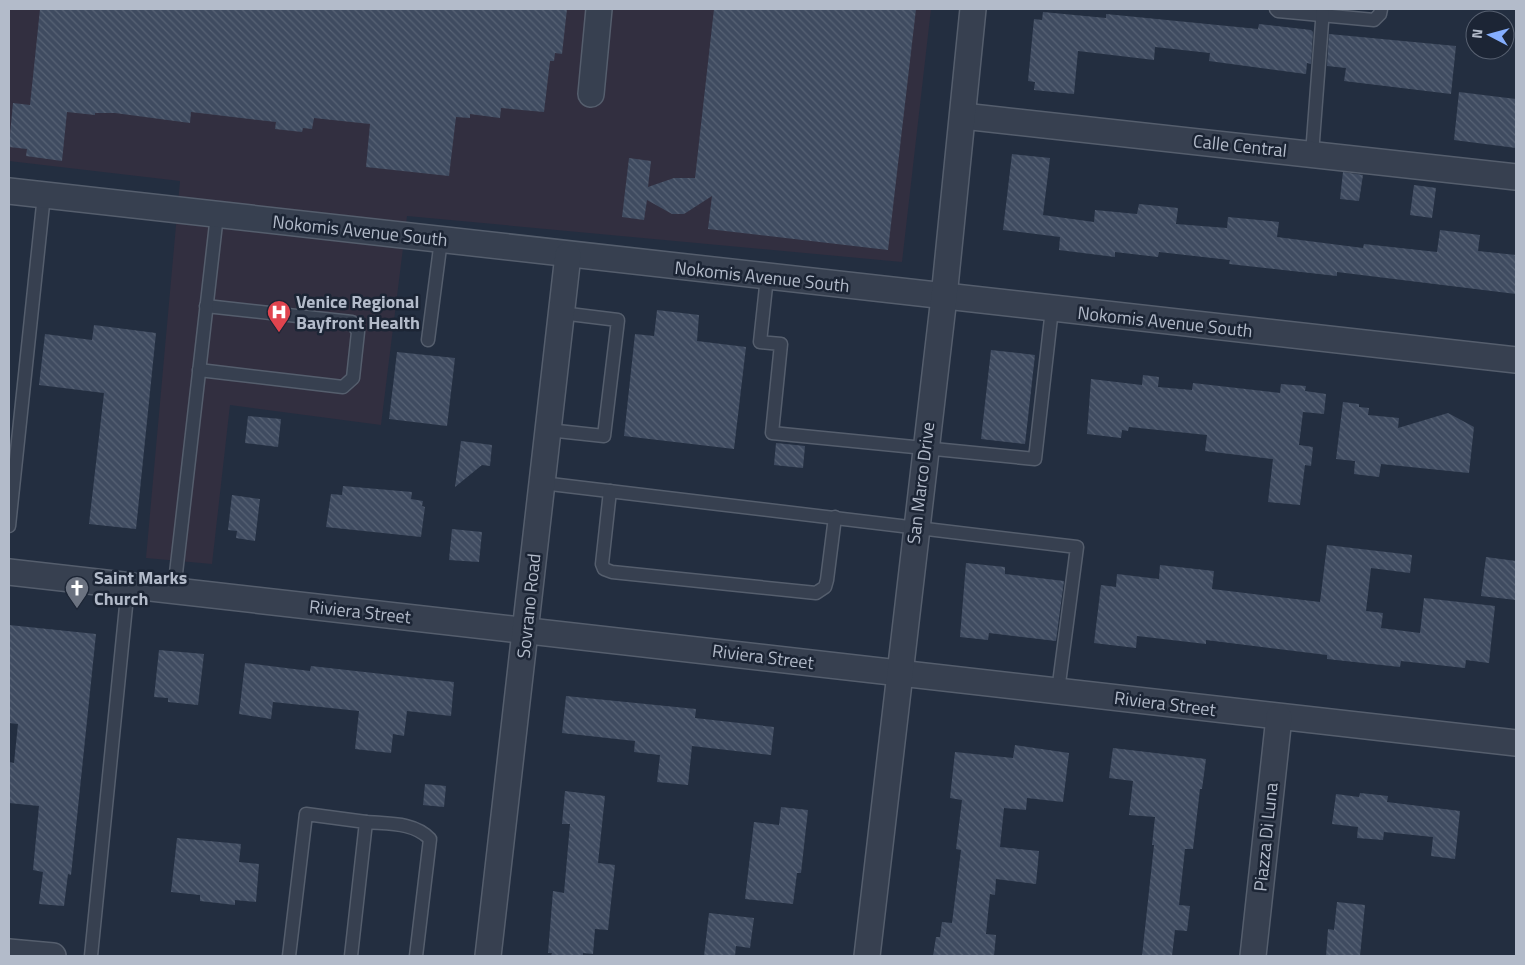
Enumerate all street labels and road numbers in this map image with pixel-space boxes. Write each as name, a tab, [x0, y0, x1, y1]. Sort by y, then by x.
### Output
street label: Calle Central	[1192, 127, 1288, 164]
street label: Nokomis Avenue South	[271, 208, 449, 253]
street label: Nokomis Avenue South	[673, 254, 851, 299]
street label: Nokomis Avenue South	[1076, 299, 1254, 344]
street label: San Marco Drive	[900, 420, 941, 546]
street label: Sovrano Road	[510, 552, 547, 660]
street label: Riviera Street	[308, 593, 413, 630]
street label: Riviera Street	[711, 637, 816, 676]
street label: Riviera Street	[1113, 684, 1218, 723]
street label: Piazza Di Luna	[1246, 781, 1285, 893]

